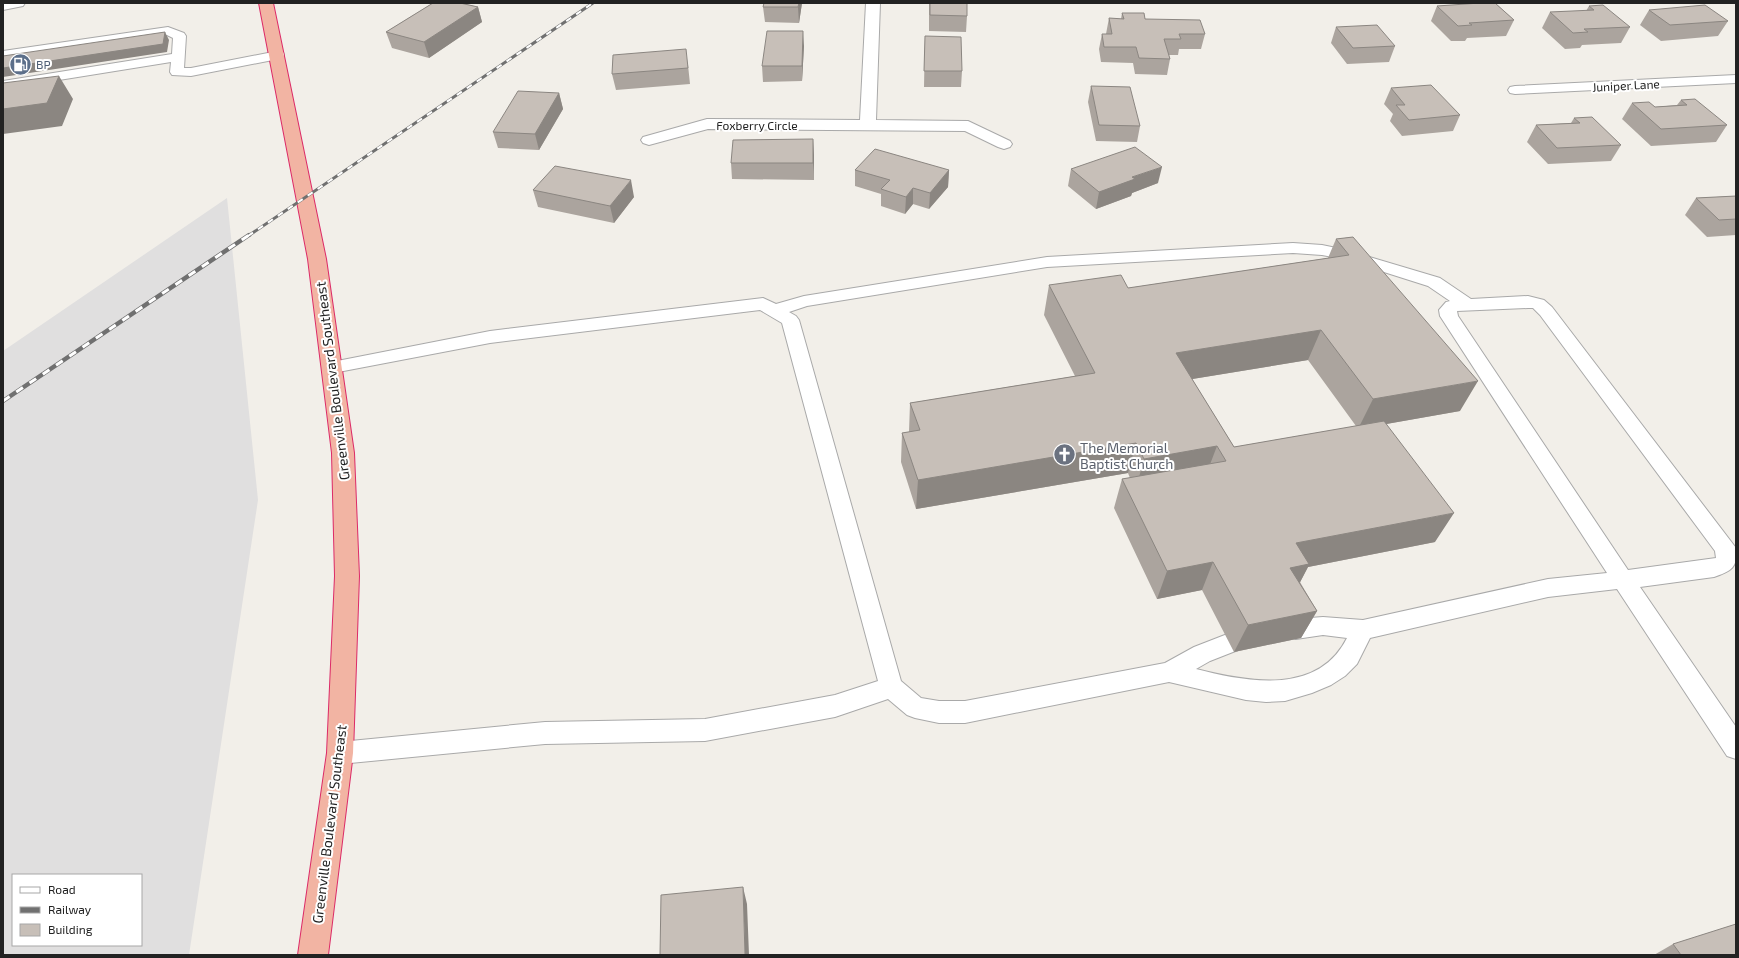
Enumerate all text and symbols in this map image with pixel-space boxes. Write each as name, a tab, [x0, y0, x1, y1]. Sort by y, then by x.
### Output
fuel station icon: BP	[8, 51, 34, 77]
place label: BP	[36, 57, 51, 71]
street label: Juniper Lane	[1592, 76, 1660, 94]
street label: Foxberry Circle	[716, 118, 798, 132]
street label: Greenville Boulevard Southeast	[311, 281, 353, 481]
place label: The Memorial Baptist Church	[1080, 439, 1173, 472]
church icon: The Memorial Baptist Church	[1051, 442, 1077, 468]
street label: Greenville Boulevard Southeast	[308, 724, 350, 924]
legend	[12, 874, 142, 946]
text: Road	[48, 882, 76, 896]
text: Railway	[48, 902, 92, 916]
text: Building	[48, 922, 93, 936]

